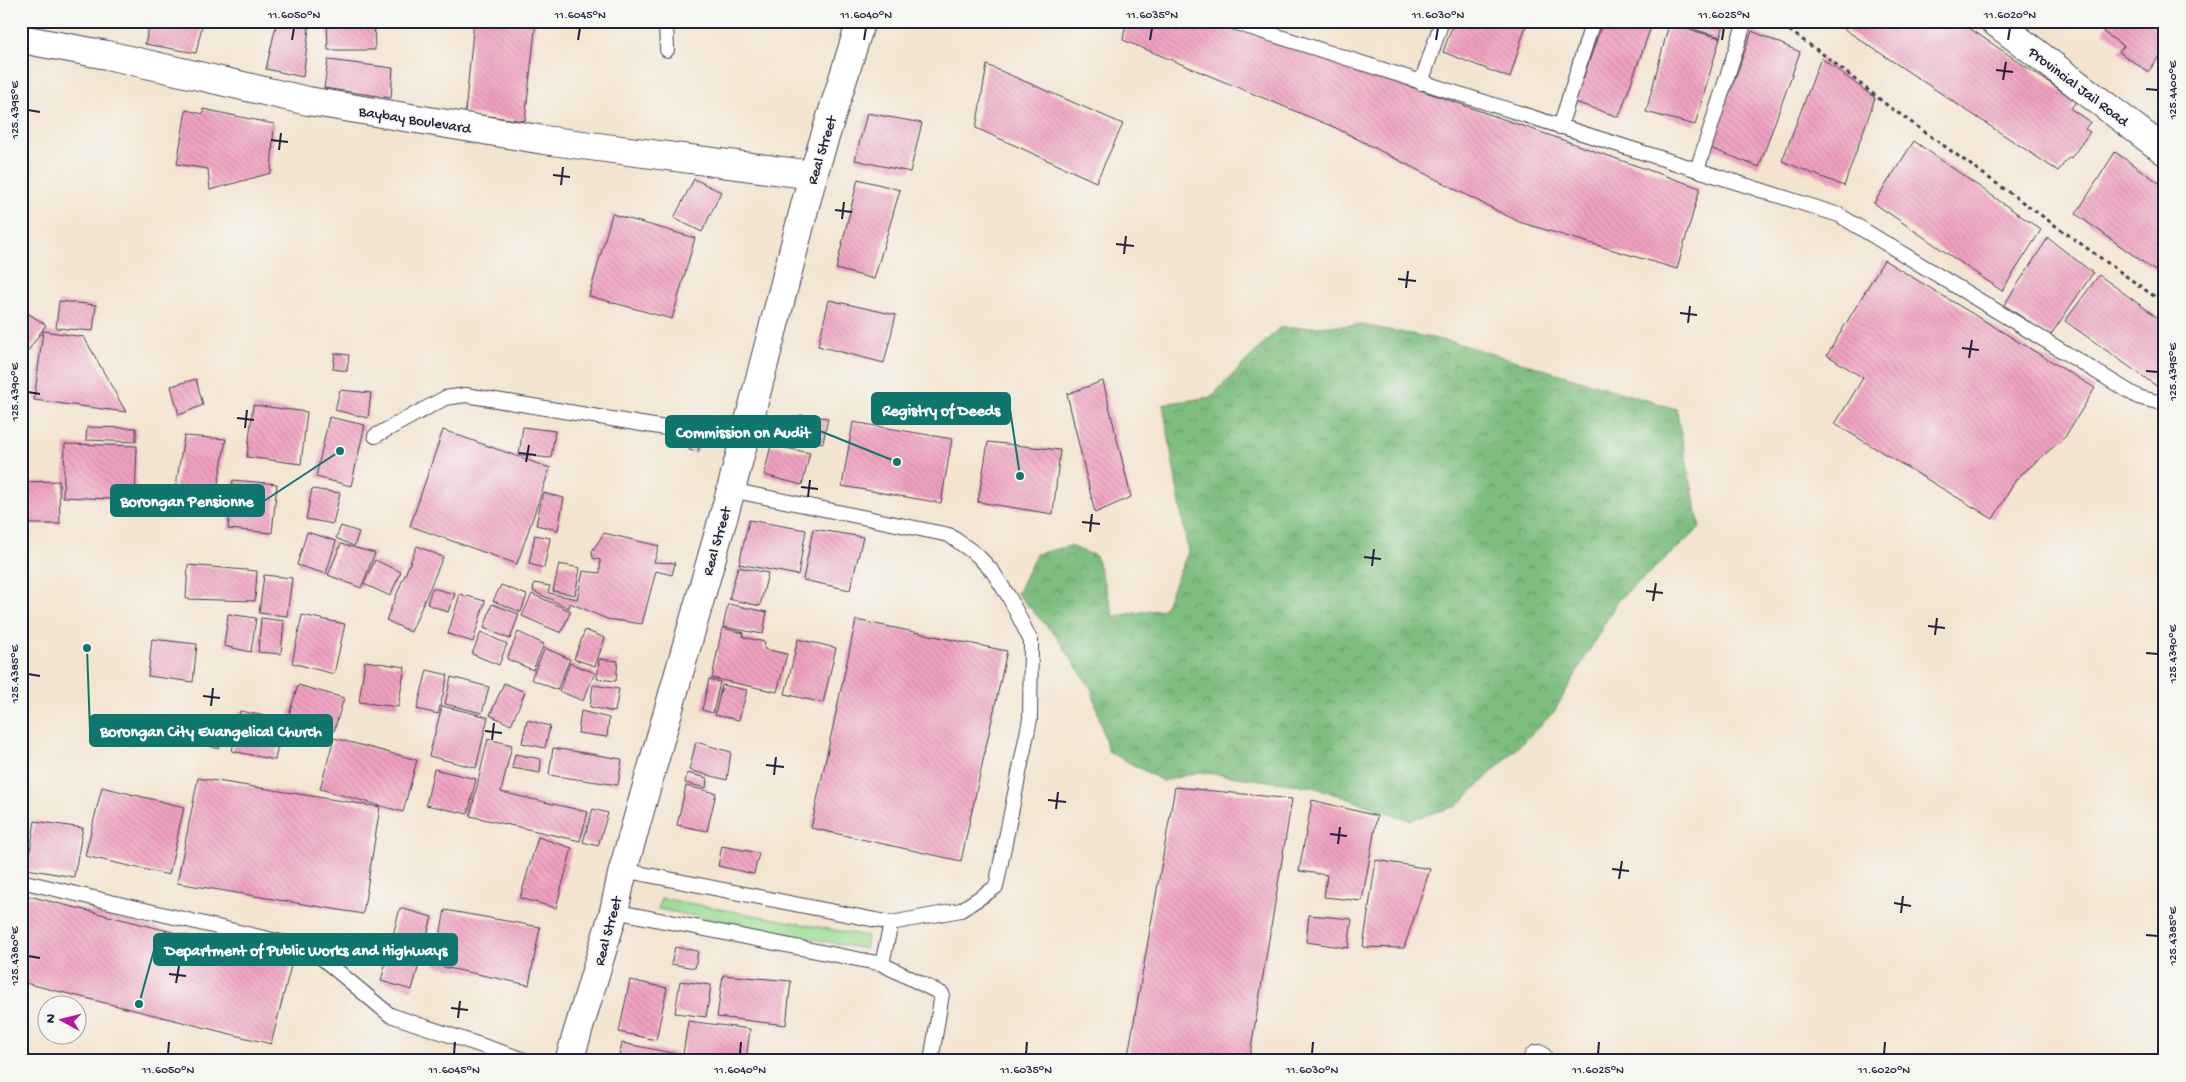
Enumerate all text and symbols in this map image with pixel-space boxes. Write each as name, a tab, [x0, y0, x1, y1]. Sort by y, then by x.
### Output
text: 11.6050°N	[267, 9, 321, 23]
text: 11.6045°N	[553, 9, 606, 23]
text: 11.6040°N	[839, 9, 892, 23]
text: 11.6035°N	[1125, 9, 1178, 23]
text: 11.6030°N	[1411, 9, 1464, 23]
text: 11.6025°N	[1697, 9, 1750, 23]
text: 11.6020°N	[1983, 9, 2036, 23]
street label: Provincial Jail Road	[2023, 43, 2133, 132]
text: 125.4400°E	[2167, 60, 2181, 120]
text: 125.4395°E	[9, 81, 23, 140]
street label: Baybay Boulevard	[356, 103, 473, 139]
street label: Real Street	[804, 112, 842, 187]
text: 125.4395°E	[2167, 343, 2181, 402]
text: 125.4390°E	[9, 362, 23, 422]
callout: Registry of Deeds	[872, 393, 1010, 424]
text: Registry of Deeds	[881, 402, 1001, 422]
callout: Commission on Audit	[666, 416, 820, 447]
text: Commission on Audit	[675, 425, 812, 444]
callout: Borongan Pensionne	[111, 485, 264, 516]
text: Borongan Pensionne	[119, 494, 254, 513]
street label: Real Street	[700, 503, 737, 578]
text: 125.4390°E	[2167, 624, 2181, 684]
text: 125.4385°E	[9, 644, 23, 704]
callout: Borongan City Evangelical Church	[90, 715, 332, 746]
text: Borongan City Evangelical Church	[99, 724, 322, 743]
street label: Real Street	[591, 893, 627, 968]
text: 125.4385°E	[2167, 906, 2181, 966]
text: 125.4380°E	[9, 926, 23, 986]
callout: Department of Public Works and Highways	[154, 934, 457, 965]
text: Department of Public Works and Highways	[163, 942, 448, 962]
north arrow	[38, 994, 88, 1044]
text: N	[43, 1013, 61, 1024]
text: 11.6050°N	[141, 1064, 195, 1078]
text: 11.6045°N	[427, 1064, 480, 1078]
text: 11.6040°N	[713, 1064, 766, 1078]
text: 11.6035°N	[999, 1064, 1052, 1078]
text: 11.6030°N	[1285, 1064, 1338, 1078]
text: 11.6025°N	[1571, 1064, 1624, 1078]
text: 11.6020°N	[1857, 1064, 1910, 1078]

